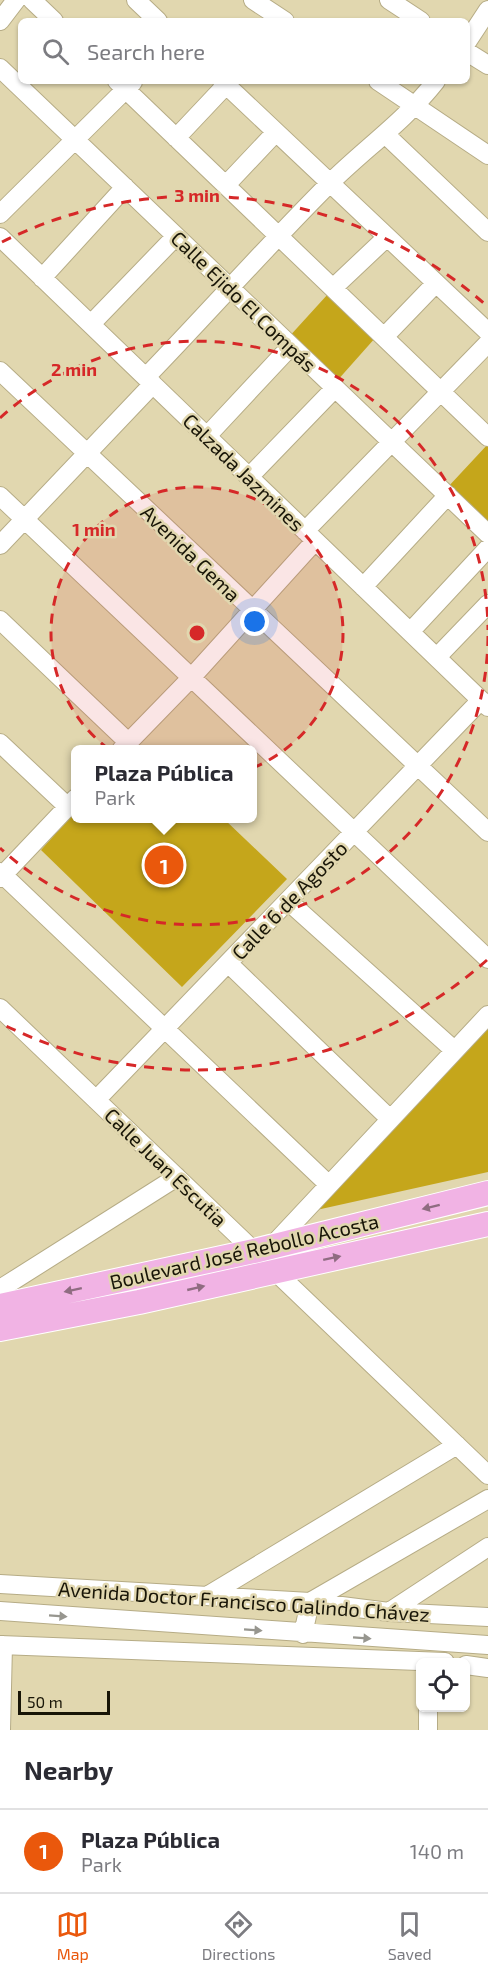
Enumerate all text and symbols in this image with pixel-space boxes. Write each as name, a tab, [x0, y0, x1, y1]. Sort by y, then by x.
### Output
search box	[18, 18, 470, 84]
icon: search	[39, 35, 72, 68]
text: Search here	[87, 38, 205, 64]
text: 3 min	[174, 184, 220, 206]
street label: Calle Ejido El Compás	[167, 226, 321, 376]
text: 2 min	[51, 358, 97, 380]
street label: Calzada Jazmines	[178, 408, 310, 536]
street label: Avenida Gema	[136, 500, 246, 606]
text: 1 min	[72, 518, 116, 540]
your location	[240, 607, 269, 636]
centre of rings	[187, 623, 207, 643]
popup	[71, 745, 257, 823]
text: Plaza Pública	[95, 759, 233, 785]
text: Park	[95, 785, 135, 809]
street label: Calle 6 de Agosto	[226, 836, 352, 964]
pin: 1	[144, 842, 184, 888]
street label: Calle Juan Escutia	[100, 1103, 232, 1231]
one-way arrow	[422, 1202, 440, 1212]
street label: Boulevard José Rebollo Acosta	[107, 1208, 381, 1294]
one-way arrow	[322, 1253, 341, 1262]
one-way arrow	[187, 1283, 205, 1293]
one-way arrow	[64, 1286, 83, 1295]
street label: Avenida Doctor Francisco Galindo Chávez	[57, 1576, 431, 1626]
one-way arrow	[49, 1611, 68, 1621]
one-way arrow	[243, 1625, 262, 1635]
one-way arrow	[352, 1633, 371, 1643]
map controls	[416, 1658, 470, 1712]
button: locate	[416, 1658, 470, 1712]
scale bar	[18, 1688, 110, 1716]
text: 50 m	[27, 1692, 63, 1711]
text: Nearby	[24, 1754, 113, 1785]
text: Plaza Pública	[81, 1826, 220, 1852]
text: 1	[39, 1839, 48, 1863]
text: 140 m	[410, 1839, 464, 1863]
text: Park	[81, 1852, 122, 1876]
tab: Map	[56, 1908, 89, 1963]
tab: Directions	[202, 1908, 275, 1963]
tab: Saved	[388, 1908, 432, 1963]

